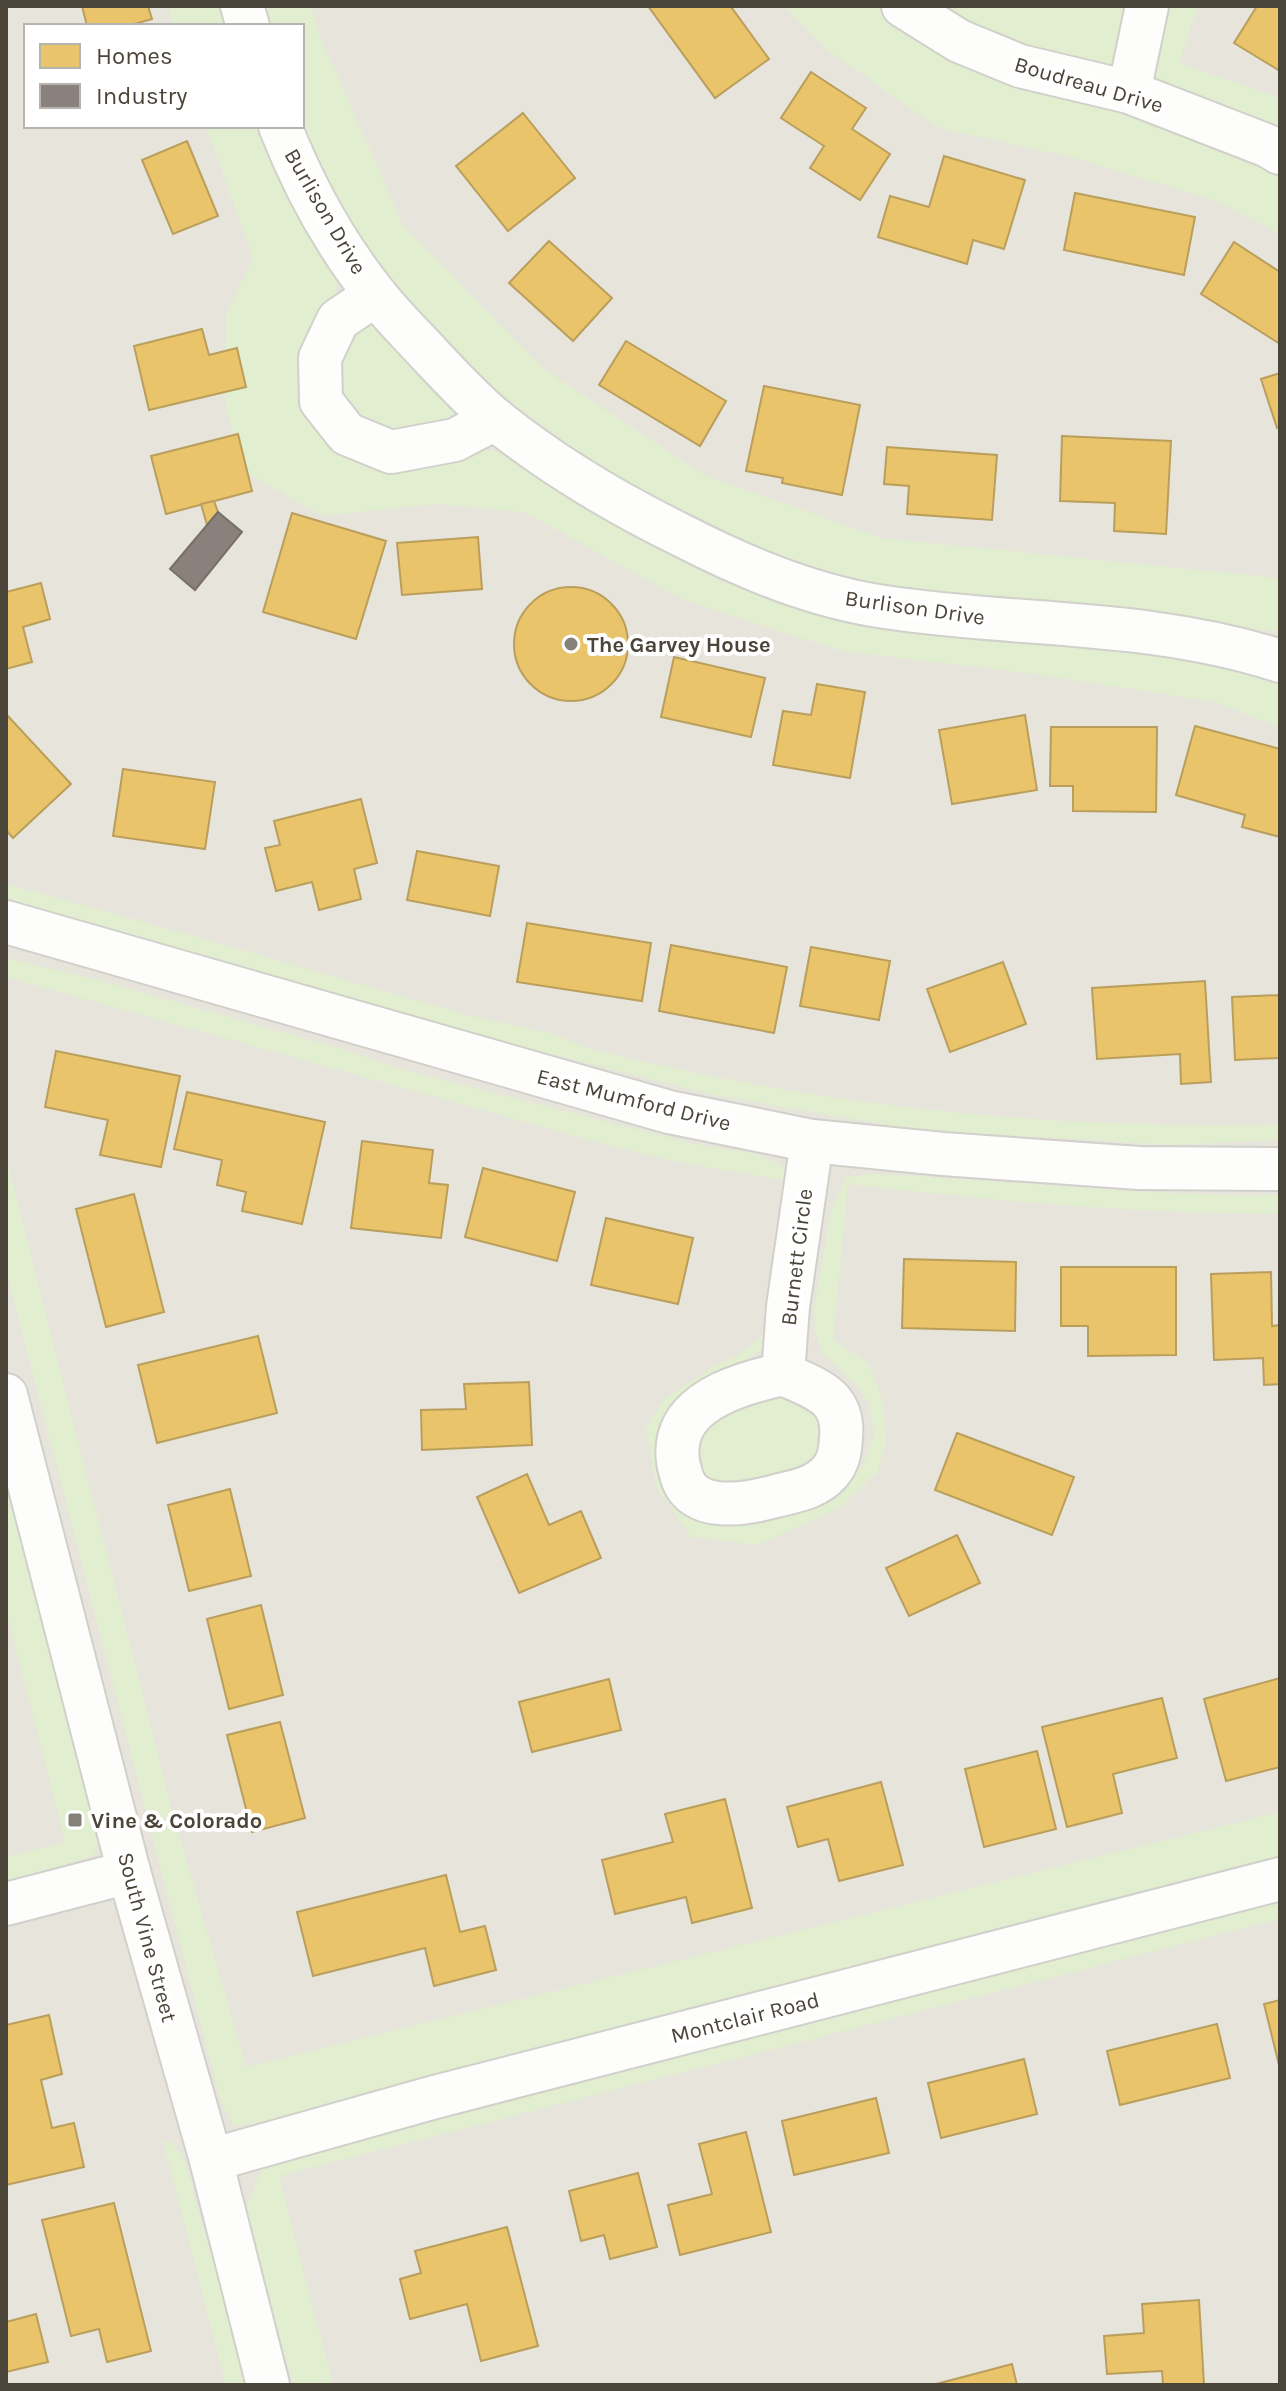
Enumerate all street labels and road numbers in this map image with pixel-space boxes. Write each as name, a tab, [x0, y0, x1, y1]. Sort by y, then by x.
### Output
street label: Boudreau Drive	[1011, 51, 1166, 119]
street label: Burlison Drive	[279, 144, 372, 279]
street label: Burlison Drive	[843, 585, 987, 631]
street label: East Mumford Drive	[534, 1063, 734, 1137]
street label: Burnett Circle	[776, 1187, 818, 1327]
street label: South Vine Street	[112, 1850, 182, 2025]
street label: Montclair Road	[668, 1987, 822, 2049]

